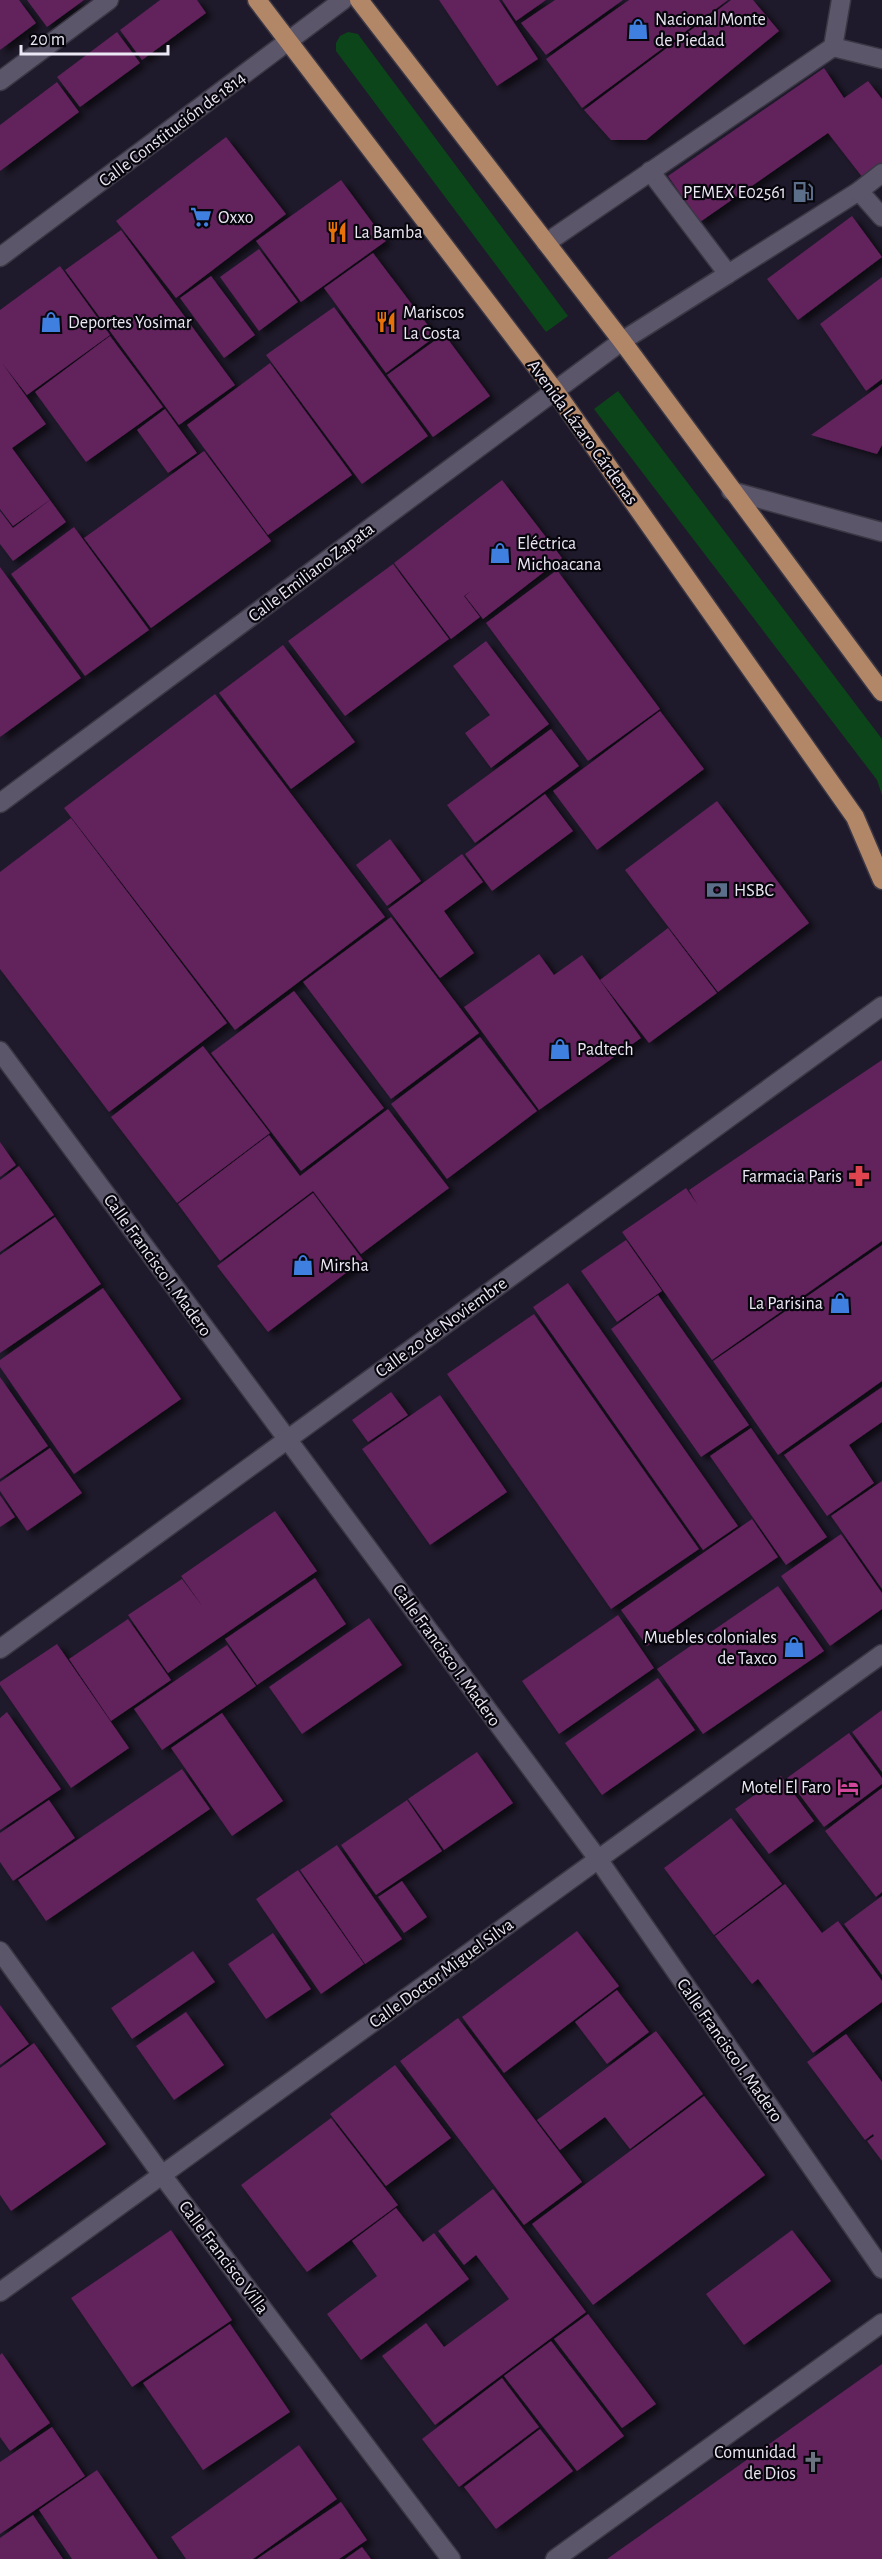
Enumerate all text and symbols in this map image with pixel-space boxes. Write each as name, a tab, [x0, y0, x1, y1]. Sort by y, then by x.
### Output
place label: Nacional Monte de Piedad	[655, 11, 766, 50]
shop icon: Nacional Monte de Piedad	[626, 17, 650, 41]
scale bar	[21, 18, 168, 56]
text: 20 m	[30, 31, 65, 49]
street label: Calle Constitución de 1814	[96, 69, 250, 191]
fuel station icon: PEMEX E02561	[791, 180, 815, 204]
place label: PEMEX E02561	[683, 184, 786, 202]
supermarket icon: Oxxo	[189, 205, 213, 229]
place label: Oxxo	[218, 209, 254, 227]
restaurant icon: La Bamba	[325, 220, 349, 244]
place label: La Bamba	[354, 224, 423, 242]
place label: Mariscos La Costa	[403, 304, 464, 343]
shop icon: Deportes Yosimar	[39, 310, 63, 334]
restaurant icon: Mariscos La Costa	[374, 310, 398, 334]
place label: Deportes Yosimar	[68, 314, 192, 332]
street label: Avenida Lázaro Cárdenas	[524, 357, 641, 508]
street label: Calle Emiliano Zapata	[245, 520, 378, 626]
place label: Eléctrica Michoacana	[517, 535, 601, 574]
shop icon: Eléctrica Michoacana	[488, 541, 512, 565]
bank icon: HSBC	[705, 878, 729, 902]
place label: HSBC	[734, 882, 774, 900]
shop icon: Padtech	[548, 1037, 572, 1061]
place label: Padtech	[577, 1041, 634, 1059]
pharmacy icon: Farmacia Paris	[847, 1164, 871, 1188]
place label: Farmacia Paris	[742, 1168, 842, 1186]
street label: Calle Francisco I. Madero	[100, 1191, 215, 1340]
shop icon: Mirsha	[291, 1253, 315, 1277]
place label: Mirsha	[320, 1257, 369, 1275]
street label: Calle 20 de Noviembre	[373, 1274, 511, 1381]
shop icon: La Parisina	[828, 1291, 852, 1315]
place label: La Parisina	[748, 1295, 823, 1313]
street label: Calle Francisco I. Madero	[389, 1581, 504, 1730]
place label: Muebles coloniales de Taxco	[644, 1629, 777, 1668]
shop icon: Muebles coloniales de Taxco	[782, 1635, 806, 1659]
hotel icon: Motel El Faro	[836, 1775, 860, 1799]
place label: Motel El Faro	[741, 1779, 831, 1797]
street label: Calle Doctor Miguel Silva	[366, 1916, 517, 2032]
street label: Calle Francisco I. Madero	[673, 1976, 786, 2126]
street label: Calle Francisco Villa	[175, 2198, 271, 2318]
place label: Comunidad de Dios	[714, 2444, 796, 2483]
church icon: Comunidad de Dios	[801, 2450, 825, 2474]

